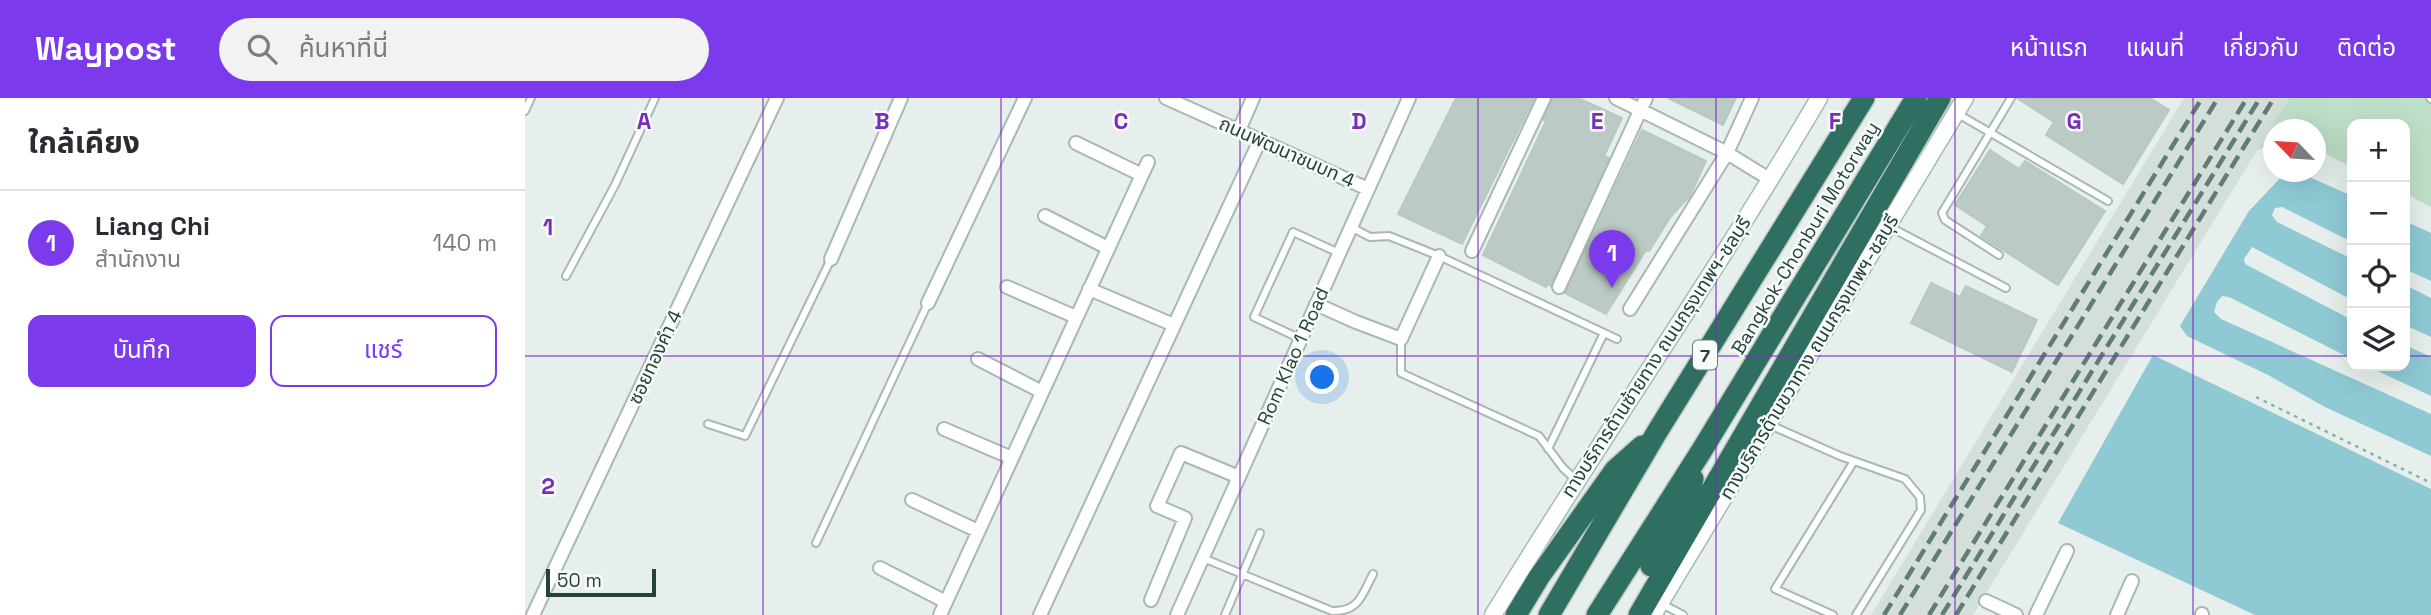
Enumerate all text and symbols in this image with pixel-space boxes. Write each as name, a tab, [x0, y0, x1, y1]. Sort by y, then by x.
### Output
search box	[219, 18, 709, 81]
text: Waypost	[35, 28, 177, 70]
icon: search	[243, 30, 281, 68]
text: ค้นหาที่นี่	[299, 31, 388, 65]
text: หน้าแรก	[2010, 32, 2088, 63]
text: แผนที่	[2126, 32, 2184, 63]
text: เกี่ยวกับ	[2222, 32, 2299, 63]
text: ติดต่อ	[2337, 32, 2396, 63]
text: A	[637, 106, 652, 136]
text: B	[874, 106, 890, 136]
text: C	[1114, 106, 1128, 136]
text: D	[1351, 106, 1367, 136]
text: E	[1591, 106, 1603, 136]
text: F	[1829, 106, 1841, 136]
text: G	[2066, 106, 2082, 136]
street label: ถนนพัฒนาชนบท 4	[1215, 111, 1359, 193]
street label: Bangkok-Chonburi Motorway	[1725, 117, 1885, 359]
north arrow	[2263, 119, 2326, 182]
map controls	[2347, 119, 2410, 371]
button: +	[2347, 119, 2410, 182]
text: ใกล้เคียง	[28, 123, 140, 162]
button: −	[2347, 182, 2410, 245]
text: Liang Chi	[95, 209, 210, 243]
street label: ทางบริการด้านขวาทาง ถนนกรุงเทพฯ-ชลบุรี	[1714, 210, 1904, 504]
text: 1	[543, 212, 553, 242]
street label: ทางบริการด้านซ้ายทาง ถนนกรุงเทพฯ-ชลบุรี	[1556, 212, 1756, 502]
text: 1	[46, 228, 56, 258]
text: 140 m	[433, 228, 497, 258]
pin: 1	[1589, 230, 1635, 288]
text: สำนักงาน	[95, 244, 181, 274]
button: locate	[2347, 245, 2410, 308]
street label: Rom Klao 1 Road	[1251, 283, 1335, 429]
street label: ซอยทองคำ 4	[622, 306, 688, 408]
button: layers	[2347, 308, 2410, 371]
button: บันทึก	[28, 315, 256, 387]
button: แชร์	[270, 315, 497, 387]
road number: 7	[1693, 341, 1717, 370]
your location	[1305, 360, 1339, 394]
text: 2	[541, 471, 555, 501]
scale bar	[546, 566, 656, 598]
text: 50 m	[557, 568, 602, 593]

